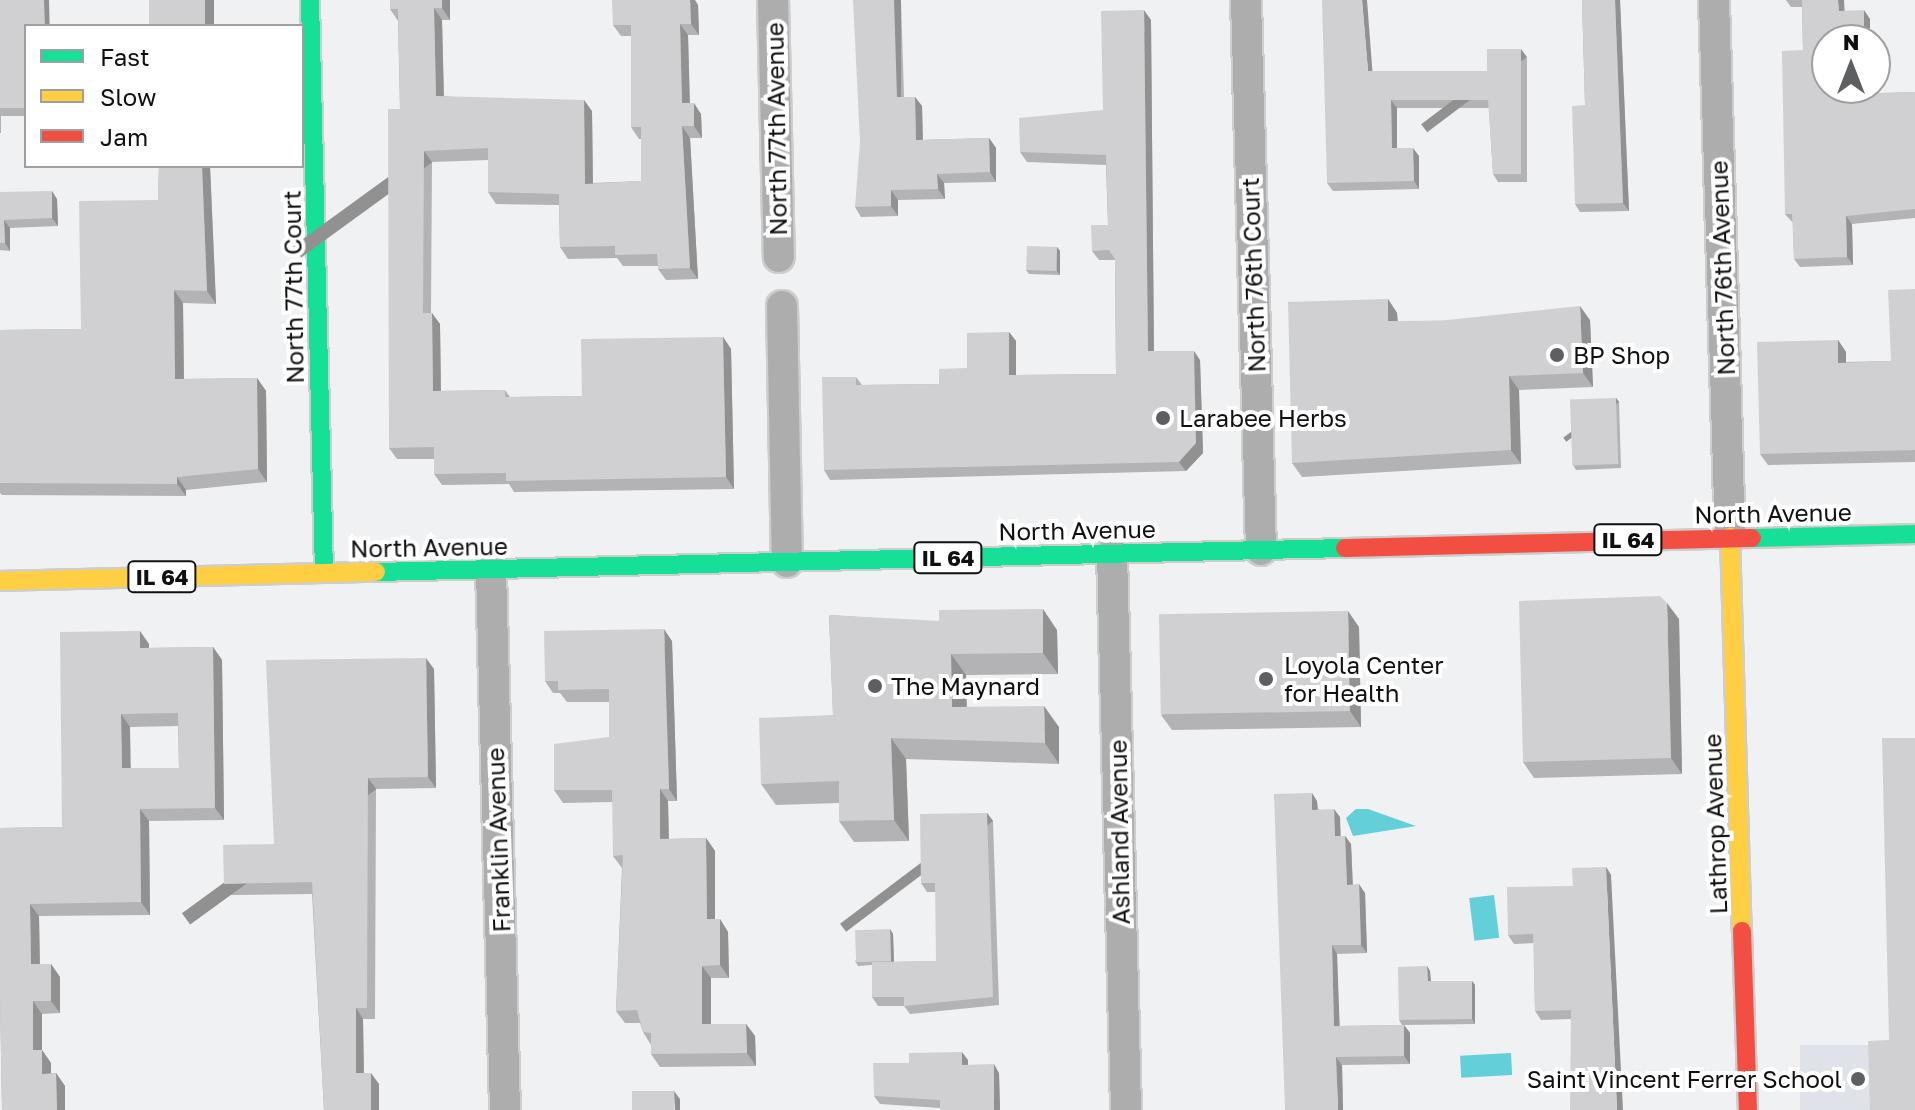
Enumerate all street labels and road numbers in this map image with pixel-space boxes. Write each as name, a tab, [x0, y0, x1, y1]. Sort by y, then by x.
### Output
street label: North 77th Avenue	[760, 22, 792, 236]
street label: North 76th Avenue	[1704, 160, 1740, 376]
street label: North 76th Court	[1235, 177, 1271, 373]
street label: North 77th Court	[277, 190, 309, 384]
street label: North Avenue	[1694, 497, 1852, 529]
street label: North Avenue	[998, 514, 1156, 546]
road number: IL 64	[1592, 522, 1664, 558]
street label: North Avenue	[350, 531, 508, 563]
road number: IL 64	[912, 540, 984, 576]
road number: IL 64	[126, 559, 198, 595]
street label: Lathrop Avenue	[1697, 733, 1733, 915]
street label: Ashland Avenue	[1103, 739, 1135, 925]
street label: Franklin Avenue	[480, 747, 516, 933]

